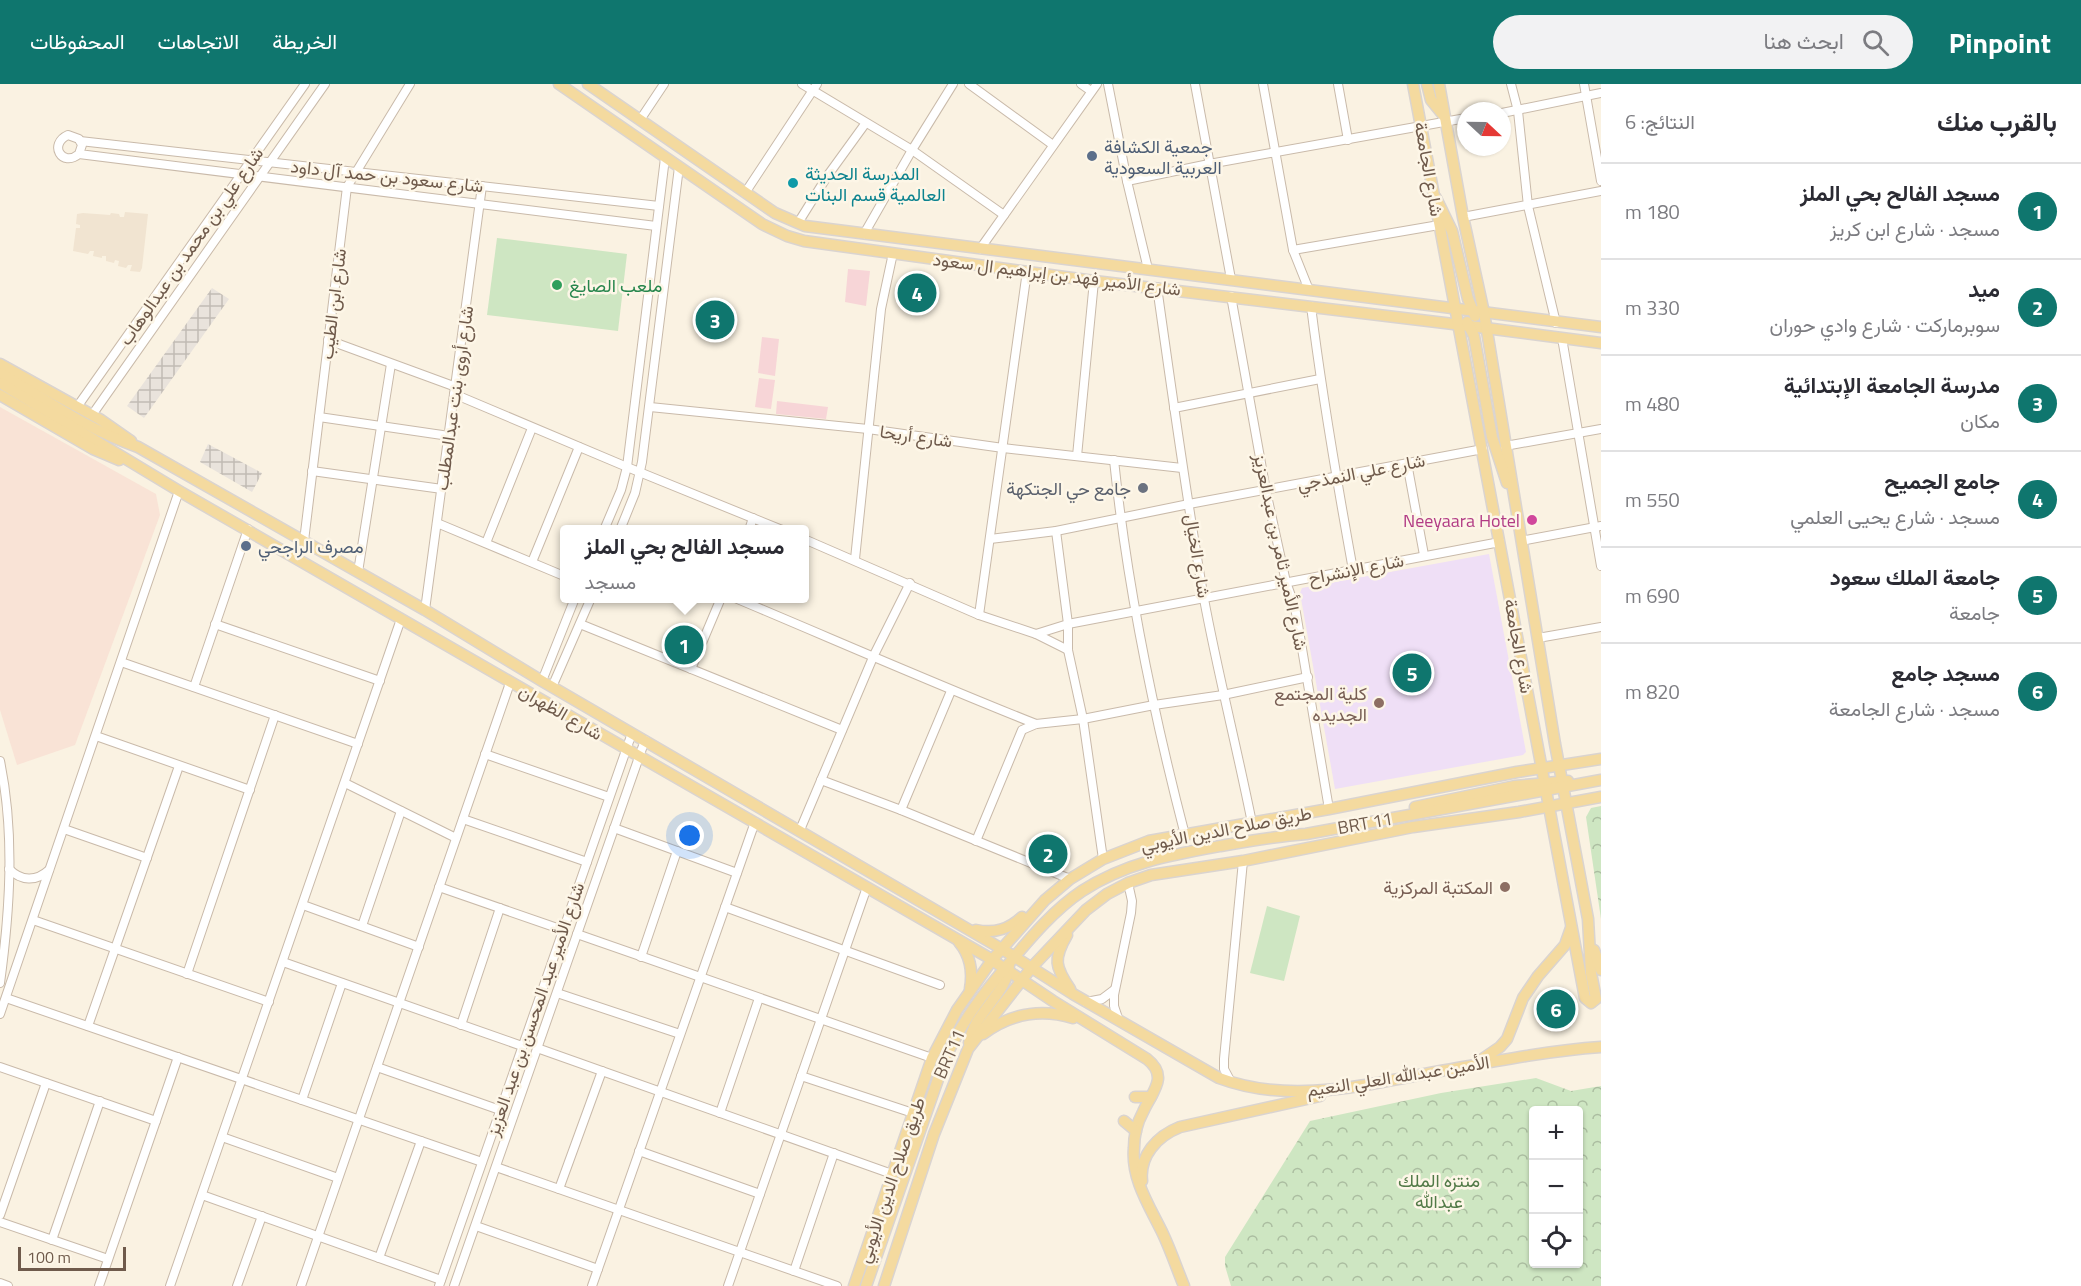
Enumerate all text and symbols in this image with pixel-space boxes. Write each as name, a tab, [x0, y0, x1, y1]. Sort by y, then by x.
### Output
search box	[1493, 15, 1913, 69]
text: Pinpoint	[1949, 21, 2051, 64]
text: ابحث هنا	[1763, 24, 1844, 58]
text: المحفوظات	[30, 25, 125, 57]
text: الاتجاهات	[158, 25, 239, 57]
text: الخريطة	[272, 25, 337, 57]
icon: search	[1859, 26, 1892, 59]
north arrow	[1457, 102, 1511, 156]
text: بالقرب منك	[1937, 102, 2057, 141]
text: النتائج: 6	[1625, 106, 1695, 137]
street label: شارع الجامعة	[1407, 120, 1451, 218]
place label: جمعية الكشافة العربية السعودية	[1104, 133, 1222, 181]
street label: شارع علي بن محمد بن عبدالوهاب	[112, 141, 272, 352]
marker: جمعية الكشافة العربية السعودية	[1085, 149, 1099, 163]
street label: شارع سعود بن حمد آل داود	[289, 152, 485, 200]
place label: المدرسة الحديثة العالمية قسم البنات	[805, 160, 946, 208]
marker: المدرسة الحديثة العالمية قسم البنات	[786, 176, 800, 190]
text: مسجد الفالح بحي الملز	[1800, 176, 2000, 210]
text: 180 m	[1625, 196, 1680, 227]
text: 1	[2032, 196, 2043, 227]
text: مسجد · شارع ابن كريز	[1830, 213, 2000, 244]
street label: شارع الأمير فهد بن إبراهيم ال سعود	[931, 245, 1183, 303]
street label: شارع ابن الطيب	[313, 247, 353, 361]
pin: 4	[898, 270, 936, 316]
place label: ملعب الصايغ	[569, 272, 662, 299]
text: ميد	[1968, 272, 2000, 306]
marker: ملعب الصايغ	[550, 278, 564, 292]
text: 330 m	[1625, 292, 1680, 323]
text: 2	[2032, 292, 2043, 323]
pin: 3	[696, 298, 734, 342]
street label: شارع أروى بنت عبدالمطلب	[428, 304, 480, 492]
text: سوبرماركت · شارع وادي حوران	[1770, 309, 2000, 340]
text: مدرسة الجامعة الإبتدائية	[1784, 368, 2000, 402]
text: 480 m	[1625, 388, 1680, 419]
text: 3	[2032, 388, 2043, 419]
text: مكان	[1960, 405, 2000, 436]
street label: شارع أريحا	[878, 418, 954, 454]
street label: شارع علي النمذجي	[1295, 446, 1428, 500]
street label: شارع الأمير ثامر بن عبدالعزيز	[1247, 450, 1315, 653]
text: جامع الجميح	[1884, 464, 2000, 498]
place label: جامع حي الجتكهة	[1006, 475, 1131, 504]
marker: جامع حي الجتكهة	[1136, 481, 1150, 495]
text: 550 m	[1625, 484, 1680, 515]
text: 4	[2032, 484, 2043, 515]
text: مسجد · شارع يحيى العلمي	[1790, 501, 2000, 532]
place label: Neeyaara Hotel	[1403, 507, 1520, 534]
street label: شارع الخيال	[1178, 512, 1218, 600]
marker: Neeyaara Hotel	[1525, 513, 1539, 527]
popup	[560, 525, 809, 603]
text: مسجد الفالح بحي الملز	[584, 529, 785, 563]
place label: مصرف الراجحي	[258, 533, 364, 562]
marker: مصرف الراجحي	[239, 539, 253, 553]
street label: شارع الإنشراح	[1306, 547, 1406, 591]
text: جامعة الملك سعود	[1830, 560, 2000, 594]
text: مسجد	[584, 566, 636, 597]
text: 690 m	[1625, 580, 1680, 611]
text: 5	[2032, 580, 2043, 611]
street label: شارع الجامعة	[1497, 597, 1541, 695]
text: جامعة	[1949, 597, 2000, 628]
pin: 1	[664, 622, 704, 668]
pin: 5	[1392, 650, 1432, 696]
text: مسجد جامع	[1891, 656, 2000, 690]
text: 820 m	[1625, 676, 1680, 707]
text: 6	[2032, 676, 2043, 707]
street label: شارع الظهران	[514, 677, 608, 747]
place label: كلية المجتمع الجديده	[1274, 680, 1367, 728]
text: مسجد · شارع الجامعة	[1829, 693, 2000, 724]
marker: كلية المجتمع الجديده	[1372, 696, 1386, 710]
street label: طريق صلاح الدين الأيوبي	[1138, 799, 1314, 861]
street label: BRT 11	[1335, 805, 1395, 841]
your location	[675, 821, 704, 850]
pin: 2	[1028, 832, 1068, 876]
place label: المكتبة المركزية	[1383, 874, 1493, 901]
street label: شارع الأمير عبد المحسن بن عبد العزيز	[478, 879, 591, 1140]
marker: المكتبة المركزية	[1498, 880, 1512, 894]
pin: 6	[1536, 986, 1576, 1032]
street label: BRT11	[926, 1025, 972, 1083]
street label: الأمين عبدالله العلي النعيم	[1305, 1048, 1492, 1106]
street label: طريق صلاح الدين الأيوبي	[850, 1093, 934, 1267]
map controls	[1529, 1106, 1583, 1268]
button: +	[1529, 1106, 1583, 1160]
button: −	[1529, 1160, 1583, 1214]
park label: منتزه الملك عبدالله	[1398, 1167, 1480, 1215]
button: locate	[1529, 1214, 1583, 1268]
scale bar	[18, 1244, 126, 1272]
text: 100 m	[27, 1245, 71, 1269]

